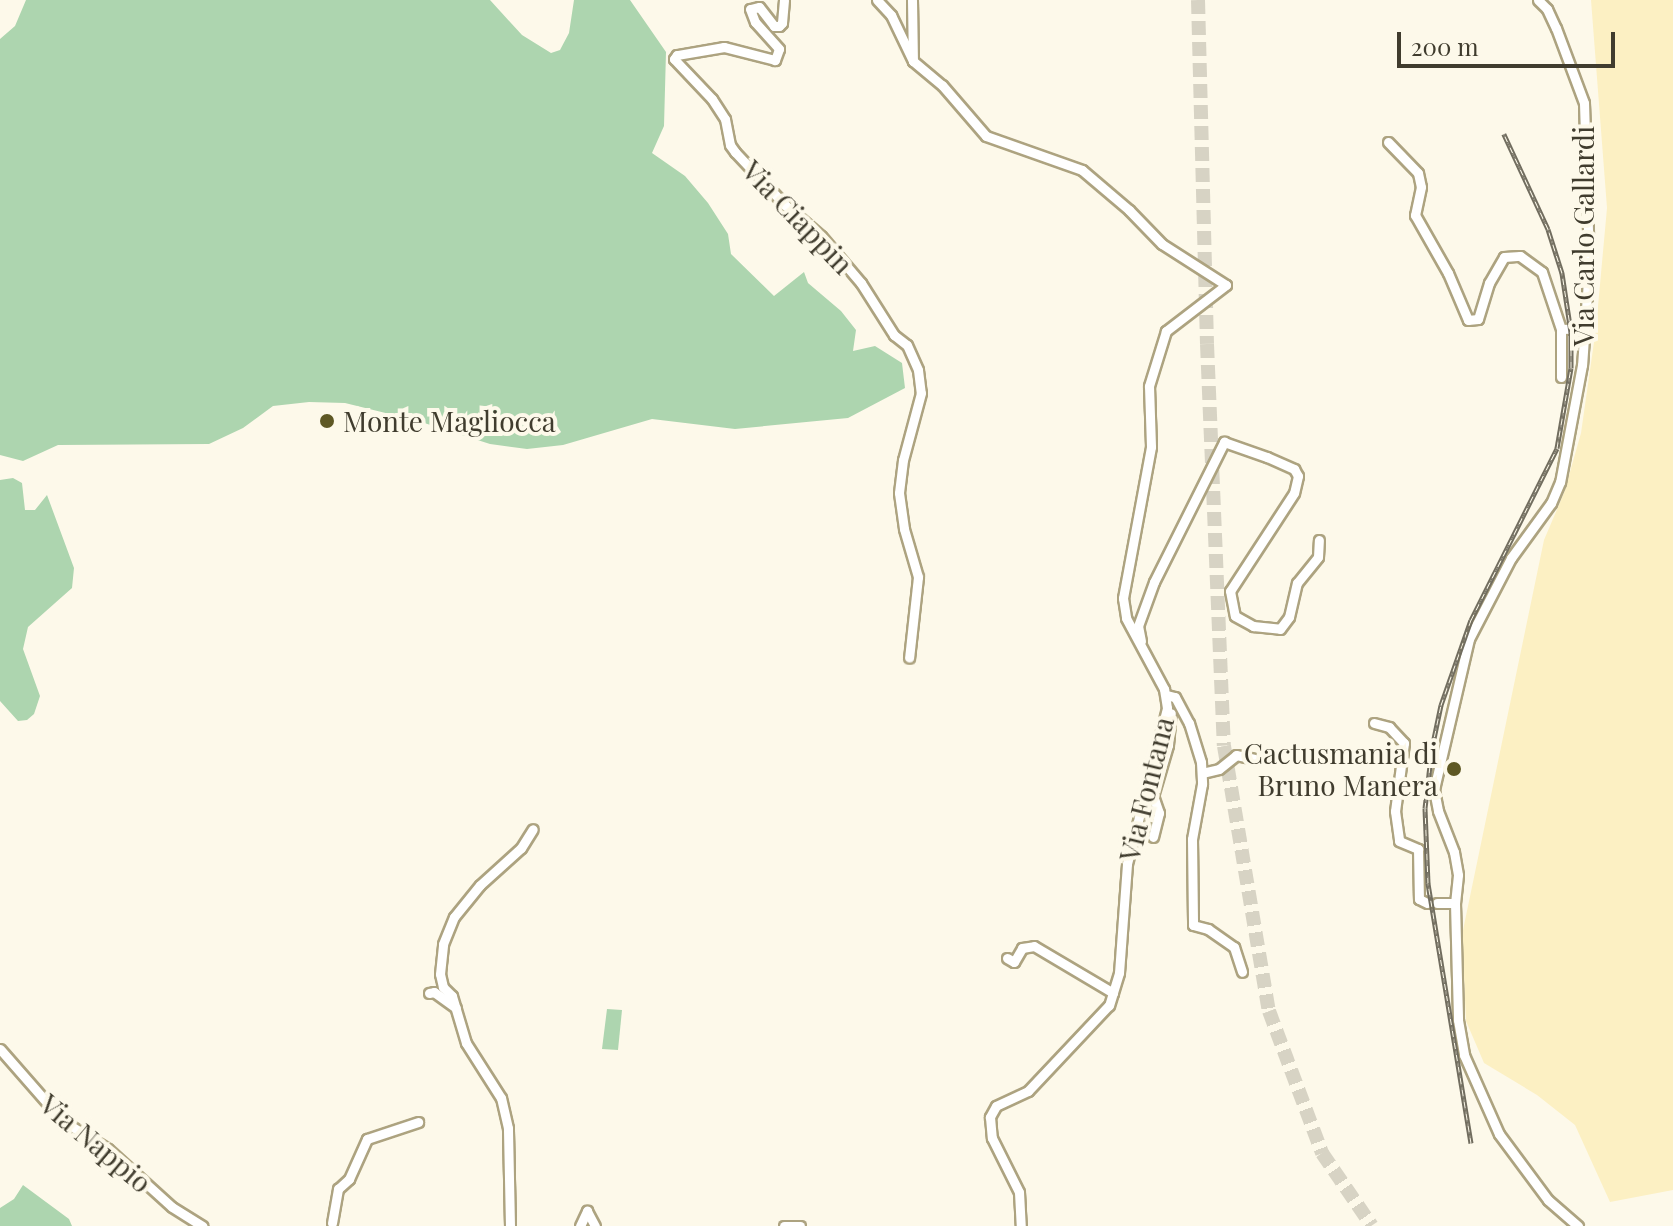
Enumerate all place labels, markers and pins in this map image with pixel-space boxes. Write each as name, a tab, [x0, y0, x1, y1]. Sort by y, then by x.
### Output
place label: Monte Magliocca	[343, 404, 556, 438]
marker: Monte Magliocca	[318, 412, 336, 430]
place label: Cactusmania di Bruno Manera	[1243, 736, 1438, 802]
marker: Cactusmania di Bruno Manera	[1445, 760, 1463, 778]

